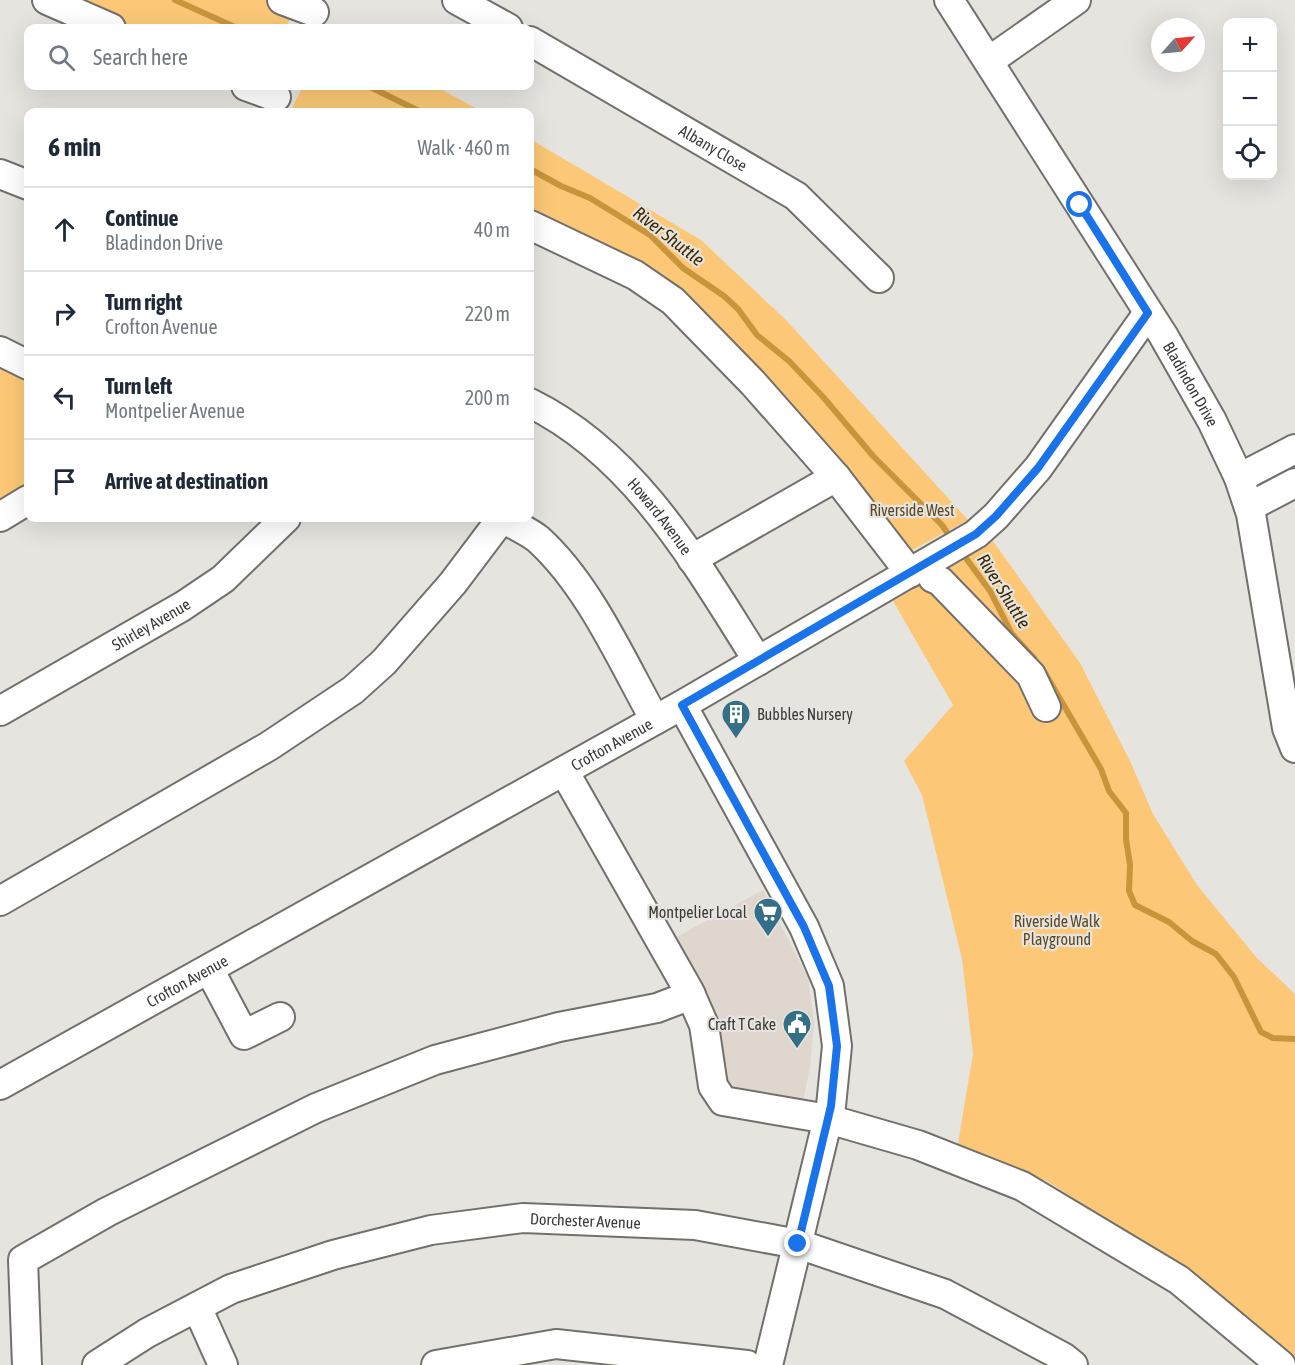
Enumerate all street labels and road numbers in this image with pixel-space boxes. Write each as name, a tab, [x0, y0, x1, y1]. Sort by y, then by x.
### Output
street label: Albany Close	[676, 121, 750, 175]
street label: Bladindon Drive	[1160, 339, 1222, 429]
street label: Howard Avenue	[624, 474, 696, 558]
street label: Shirley Avenue	[109, 595, 194, 654]
street label: Crofton Avenue	[568, 714, 655, 774]
street label: Crofton Avenue	[143, 951, 231, 1011]
street label: Dorchester Avenue	[530, 1209, 641, 1232]

